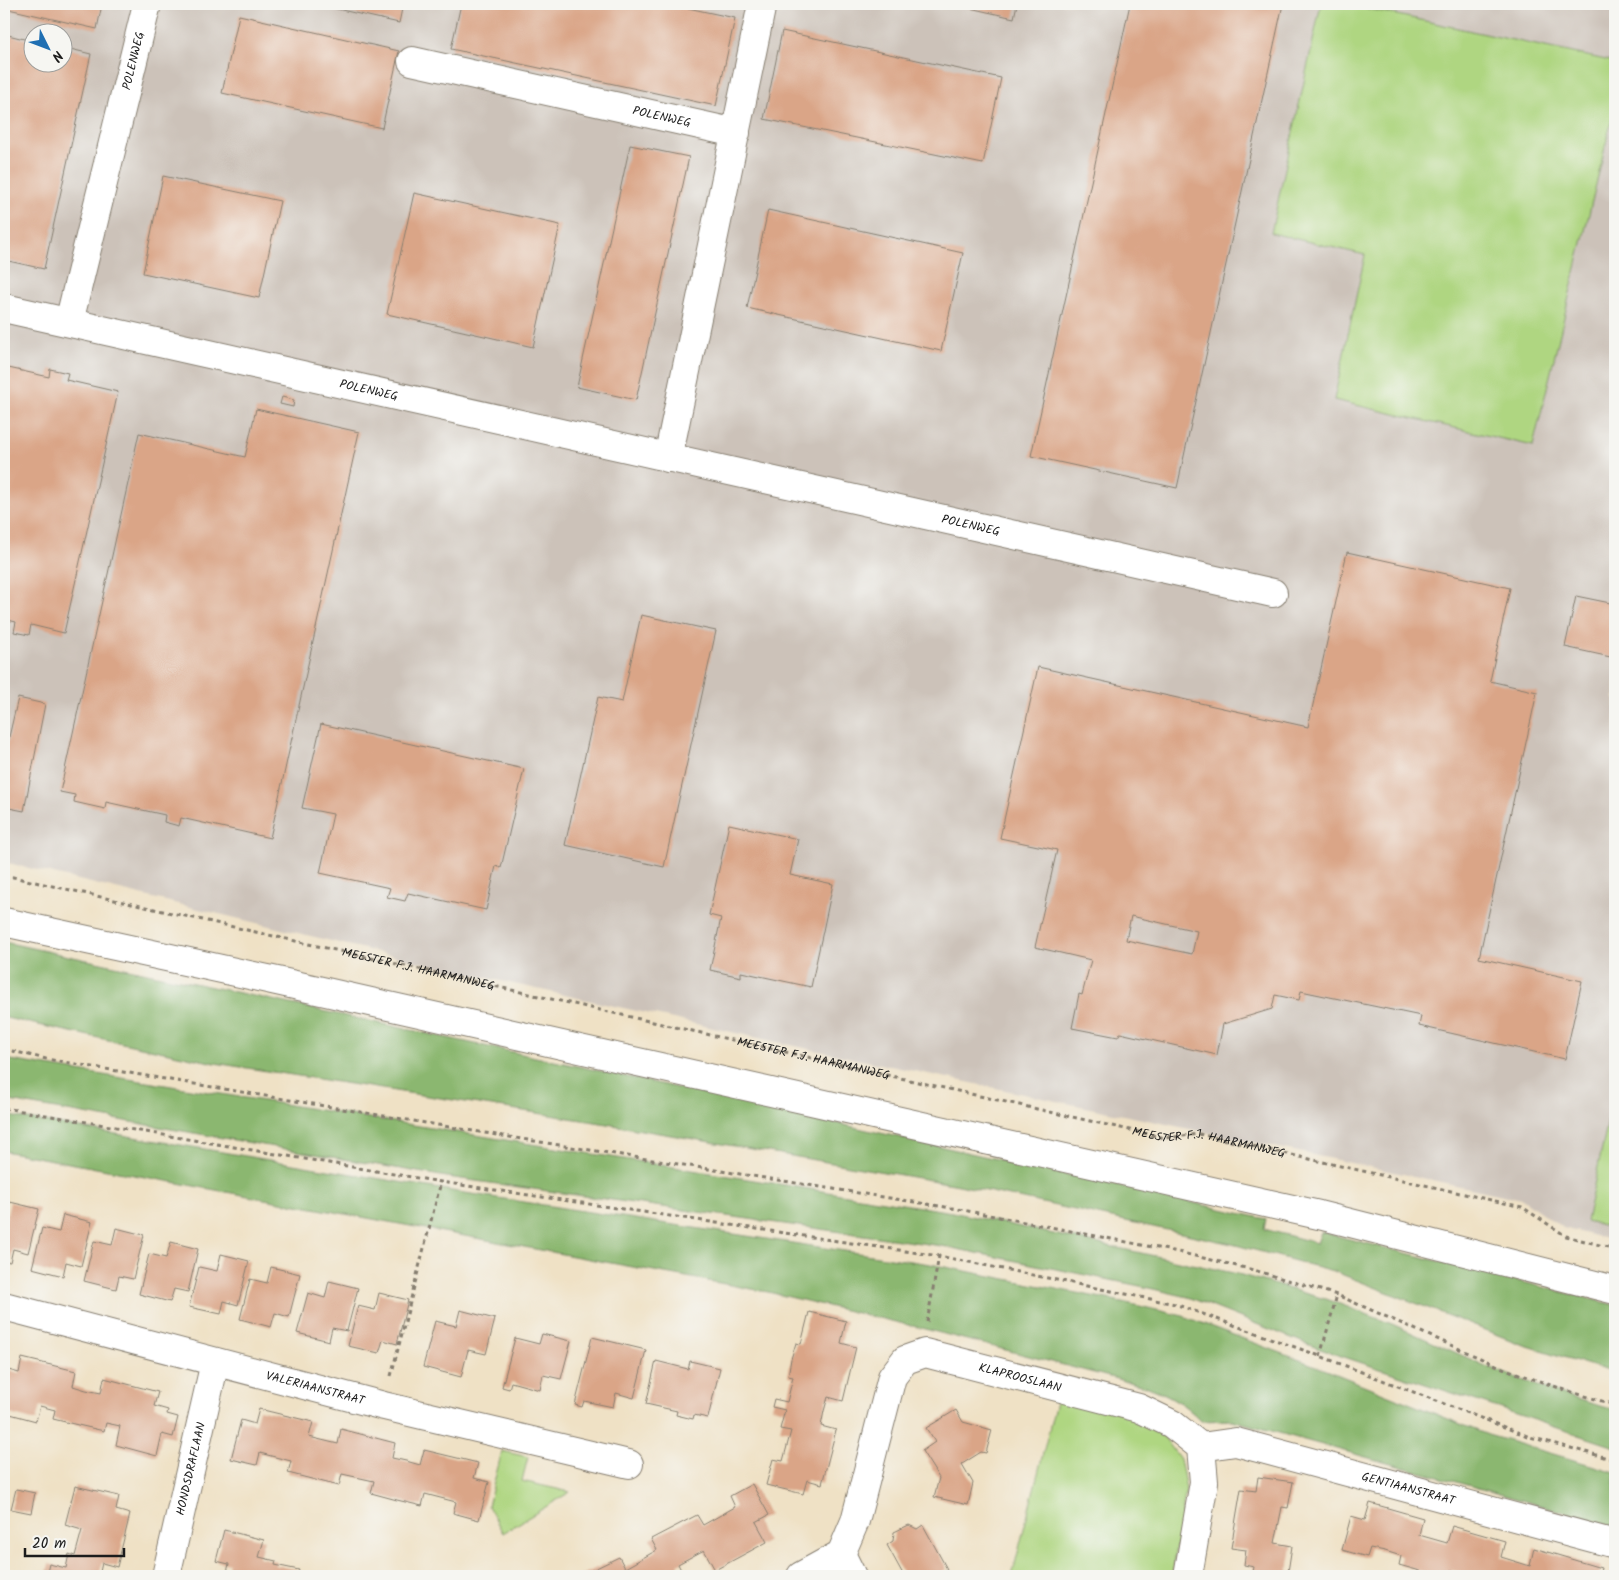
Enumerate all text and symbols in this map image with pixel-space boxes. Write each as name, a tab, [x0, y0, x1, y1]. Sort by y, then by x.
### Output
north arrow	[22, 22, 72, 72]
street label: POLENWEG	[117, 30, 149, 92]
text: N	[46, 45, 68, 67]
street label: POLENWEG	[631, 101, 693, 132]
street label: POLENWEG	[338, 374, 400, 406]
street label: POLENWEG	[940, 509, 1002, 541]
street label: MEESTER F.J. HAARMANWEG	[340, 942, 497, 995]
street label: MEESTER F.J. HAARMANWEG	[735, 1032, 892, 1085]
street label: MEESTER F.J. HAARMANWEG	[1130, 1121, 1287, 1163]
street label: KLAPROOSLAAN	[977, 1358, 1064, 1397]
street label: VALERIAANSTRAAT	[264, 1366, 368, 1410]
street label: HONDSDRAFLAAN	[171, 1420, 210, 1517]
street label: GENTIAANSTRAAT	[1360, 1467, 1459, 1511]
scale bar	[25, 1525, 124, 1557]
text: 20 m	[32, 1532, 66, 1556]

